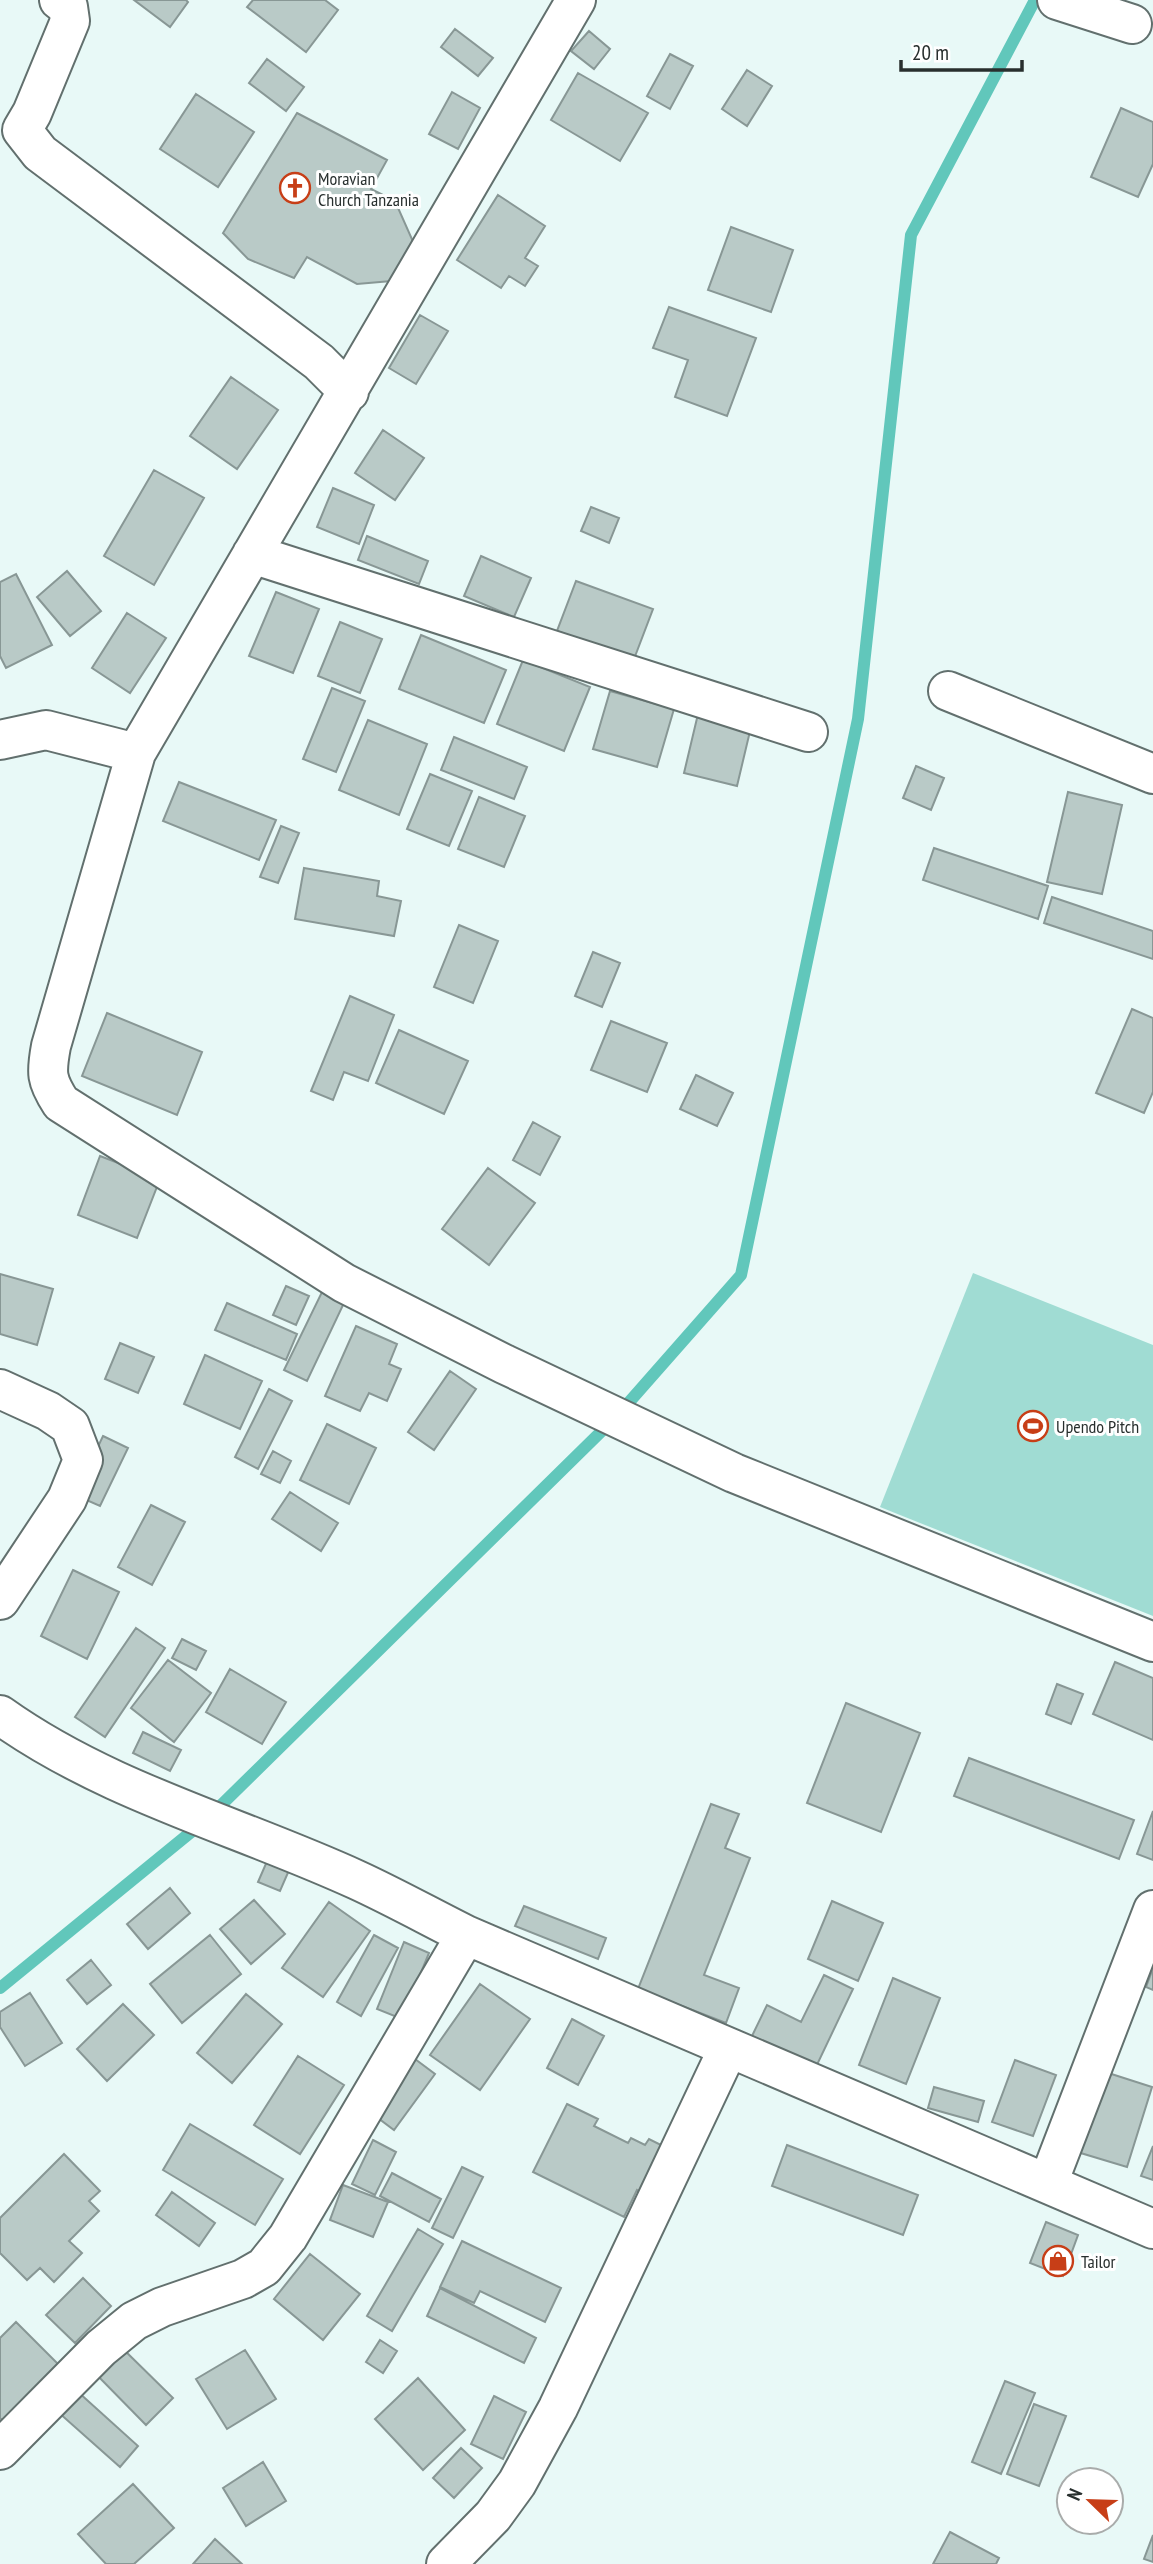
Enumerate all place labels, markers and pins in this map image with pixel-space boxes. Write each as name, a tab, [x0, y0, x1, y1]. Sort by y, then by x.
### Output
place label: Moravian Church Tanzania	[318, 167, 419, 211]
church icon: Moravian Church Tanzania	[278, 171, 312, 205]
sports icon: Upendo Pitch	[1016, 1409, 1050, 1443]
place label: Upendo Pitch	[1056, 1415, 1139, 1438]
shop icon: Tailor	[1041, 2244, 1075, 2278]
place label: Tailor	[1081, 2250, 1116, 2273]

